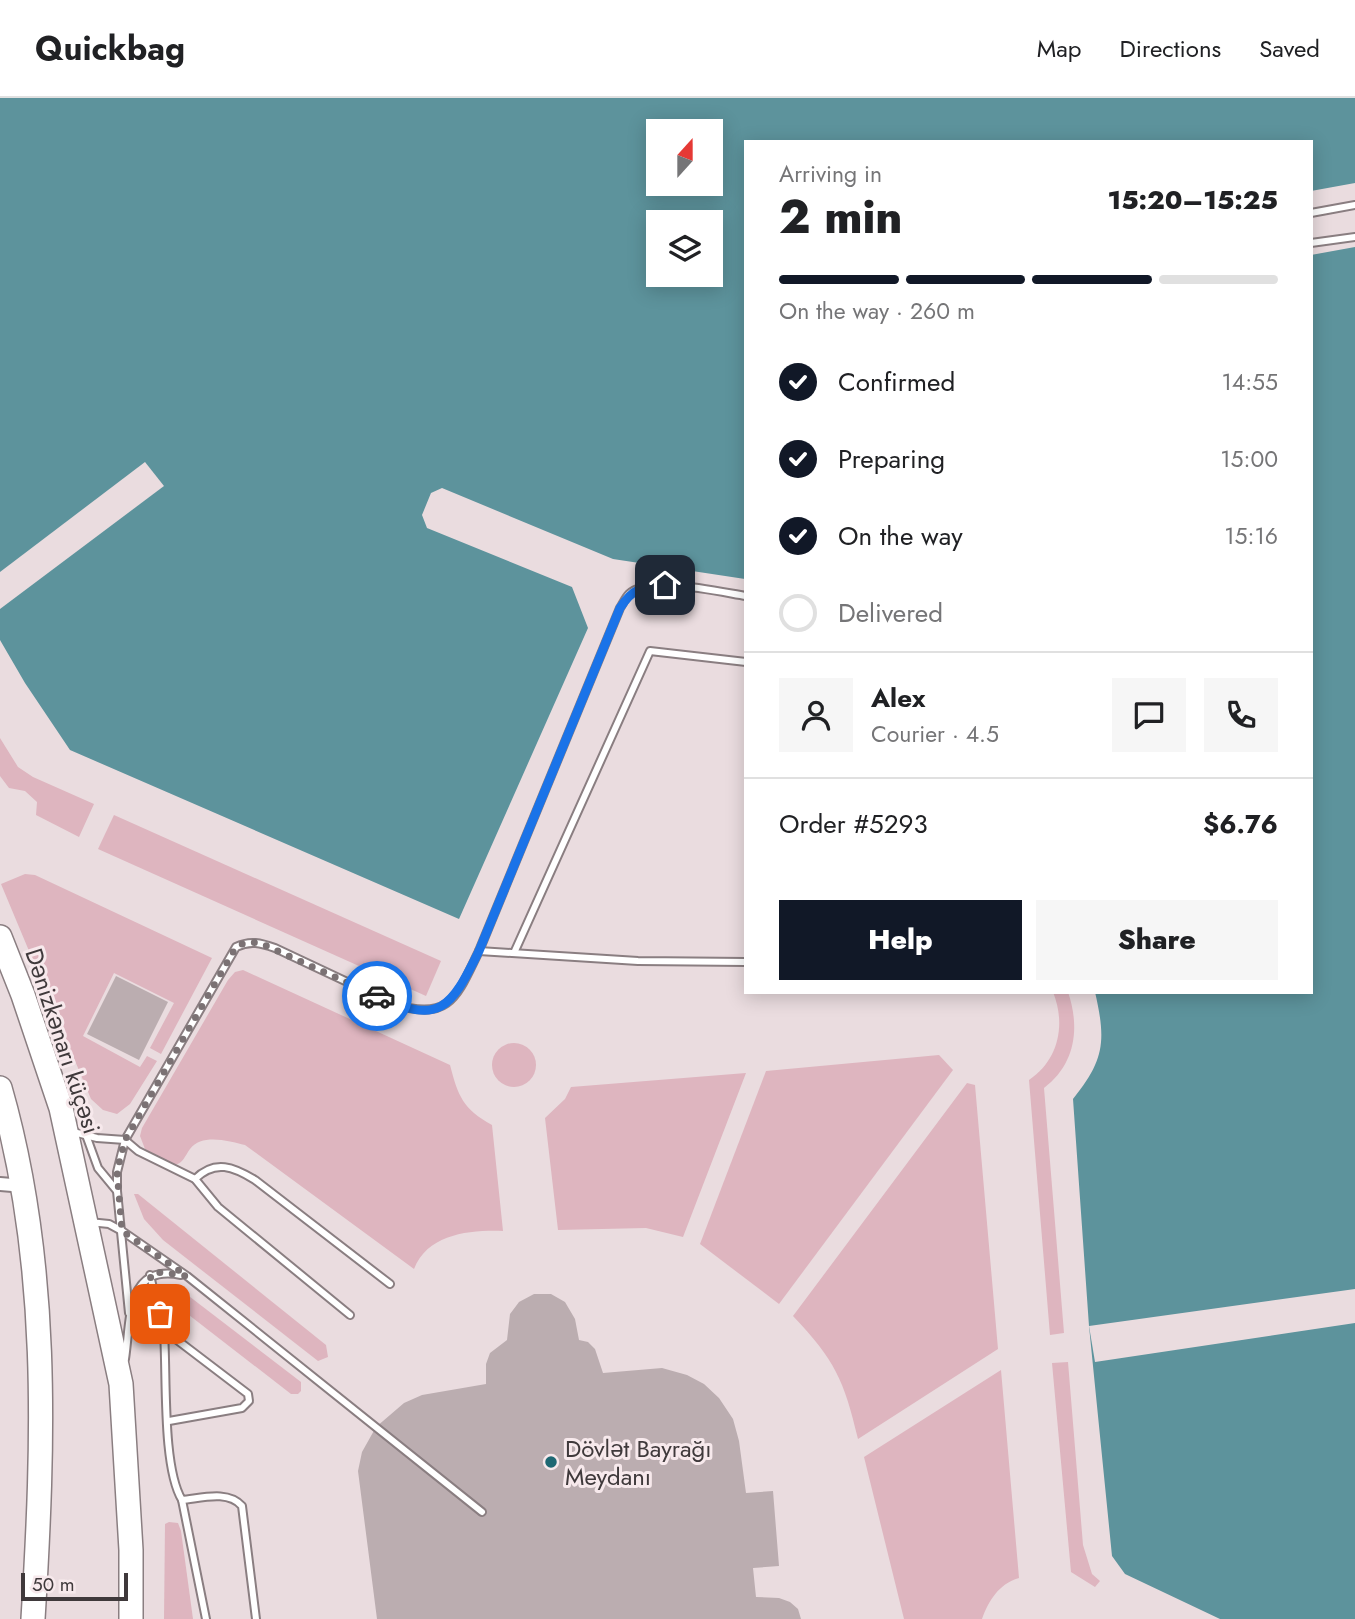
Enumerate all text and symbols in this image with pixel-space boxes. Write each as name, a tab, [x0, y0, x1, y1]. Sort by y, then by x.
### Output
text: Quickbag	[35, 25, 185, 72]
text: Map	[1037, 31, 1082, 66]
text: Directions	[1120, 31, 1221, 66]
text: Saved	[1259, 31, 1320, 66]
north arrow	[646, 119, 723, 196]
map controls	[646, 119, 723, 287]
text: Arriving in	[779, 157, 882, 191]
text: 15:20–15:25	[1107, 181, 1278, 219]
text: 2 min	[779, 184, 903, 250]
button: layers	[646, 210, 723, 287]
text: On the way · 260 m	[779, 294, 975, 328]
icon: check	[779, 363, 817, 401]
text: Confirmed	[838, 363, 955, 401]
text: 14:55	[1221, 365, 1278, 399]
icon: check	[779, 440, 817, 478]
text: Preparing	[838, 440, 945, 478]
text: 15:00	[1220, 442, 1278, 476]
icon: check	[779, 517, 817, 555]
text: On the way	[838, 517, 963, 555]
text: 15:16	[1224, 519, 1278, 553]
pin	[635, 555, 695, 615]
icon: home	[646, 566, 684, 604]
text: Delivered	[838, 594, 943, 632]
button: person	[779, 678, 853, 752]
button: chat	[1112, 678, 1186, 752]
button: phone	[1204, 678, 1278, 752]
text: Alex	[871, 679, 925, 717]
text: Courier · 4.5	[871, 717, 999, 751]
text: Order #5293	[779, 805, 928, 843]
text: $6.76	[1203, 805, 1278, 843]
button: Help	[779, 900, 1022, 980]
button: Share	[1036, 900, 1278, 980]
street label: Dənizkənarı küçəsi	[17, 944, 109, 1138]
courier	[342, 961, 412, 1031]
icon: car	[358, 977, 396, 1015]
pin	[130, 1284, 190, 1344]
icon: bag	[141, 1295, 179, 1333]
place label: Dövlət Bayrağı Meydanı	[565, 1431, 712, 1494]
marker: Dövlət Bayrağı Meydanı	[543, 1454, 559, 1470]
scale bar	[21, 1570, 128, 1602]
text: 50 m	[32, 1571, 75, 1598]

